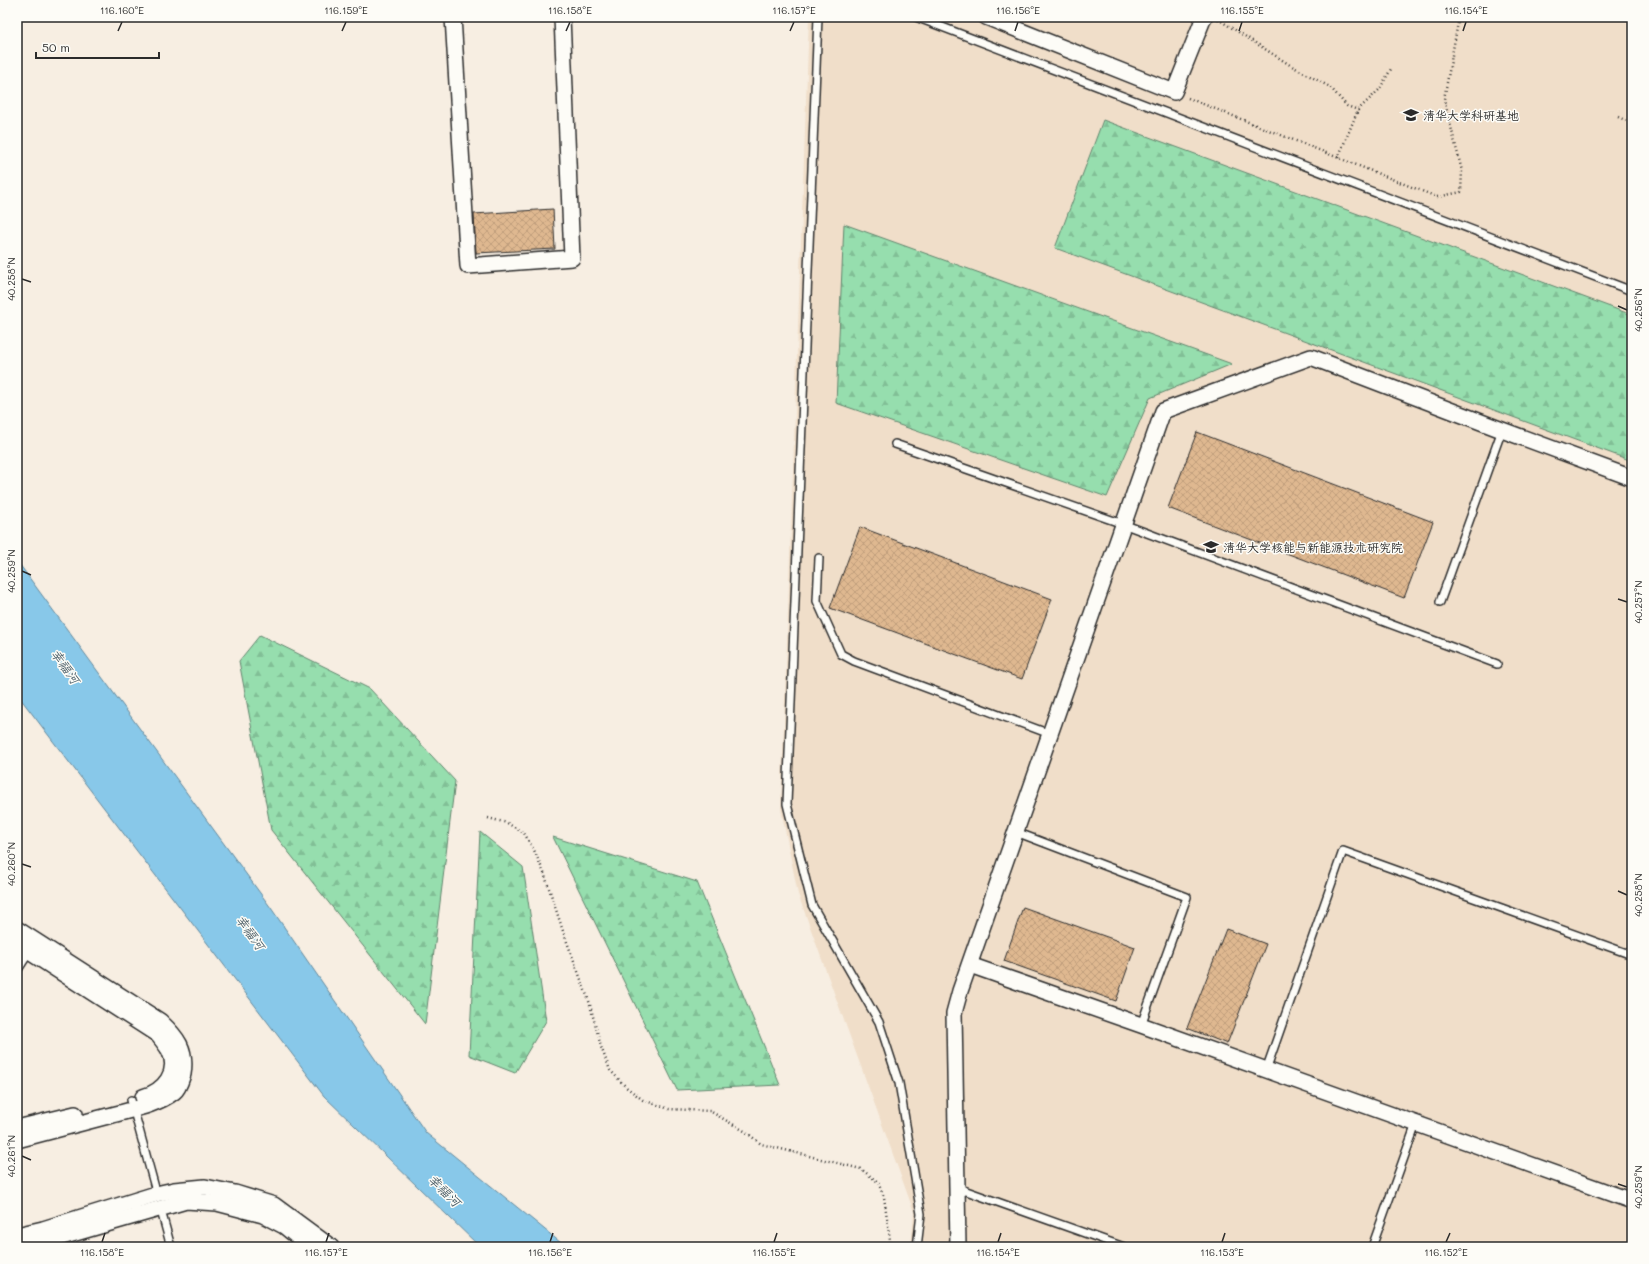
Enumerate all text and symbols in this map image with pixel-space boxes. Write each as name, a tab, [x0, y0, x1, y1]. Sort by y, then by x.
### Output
text: 116.160°E	[100, 3, 144, 17]
text: 116.159°E	[324, 3, 368, 17]
text: 116.158°E	[548, 3, 592, 17]
text: 116.157°E	[772, 3, 816, 17]
text: 116.156°E	[996, 3, 1040, 17]
text: 116.155°E	[1220, 3, 1264, 17]
text: 116.154°E	[1444, 3, 1488, 17]
scale bar	[36, 34, 159, 60]
text: 50 m	[42, 39, 70, 55]
school or university icon: 清华大学科研基地	[1402, 106, 1420, 124]
place label: 清华大学科研基地	[1423, 107, 1519, 123]
text: 40.258°N	[4, 257, 18, 301]
text: 40.256°N	[1631, 288, 1645, 332]
school or university icon: 清华大学核能与新能源技术研究院	[1202, 538, 1220, 556]
place label: 清华大学核能与新能源技术研究院	[1223, 539, 1403, 555]
text: 40.259°N	[4, 549, 18, 593]
text: 40.257°N	[1631, 580, 1645, 624]
water label: 幸福河	[48, 645, 85, 688]
text: 40.260°N	[4, 842, 18, 886]
text: 40.258°N	[1631, 873, 1645, 917]
water label: 幸福河	[233, 911, 270, 954]
text: 40.261°N	[4, 1135, 18, 1177]
text: 40.259°N	[1631, 1165, 1645, 1209]
water label: 幸福河	[425, 1170, 466, 1211]
text: 116.158°E	[80, 1245, 124, 1259]
text: 116.157°E	[304, 1245, 348, 1259]
text: 116.156°E	[528, 1245, 572, 1259]
text: 116.155°E	[752, 1245, 796, 1259]
text: 116.154°E	[976, 1245, 1020, 1259]
text: 116.153°E	[1200, 1245, 1244, 1259]
text: 116.152°E	[1424, 1245, 1468, 1259]

